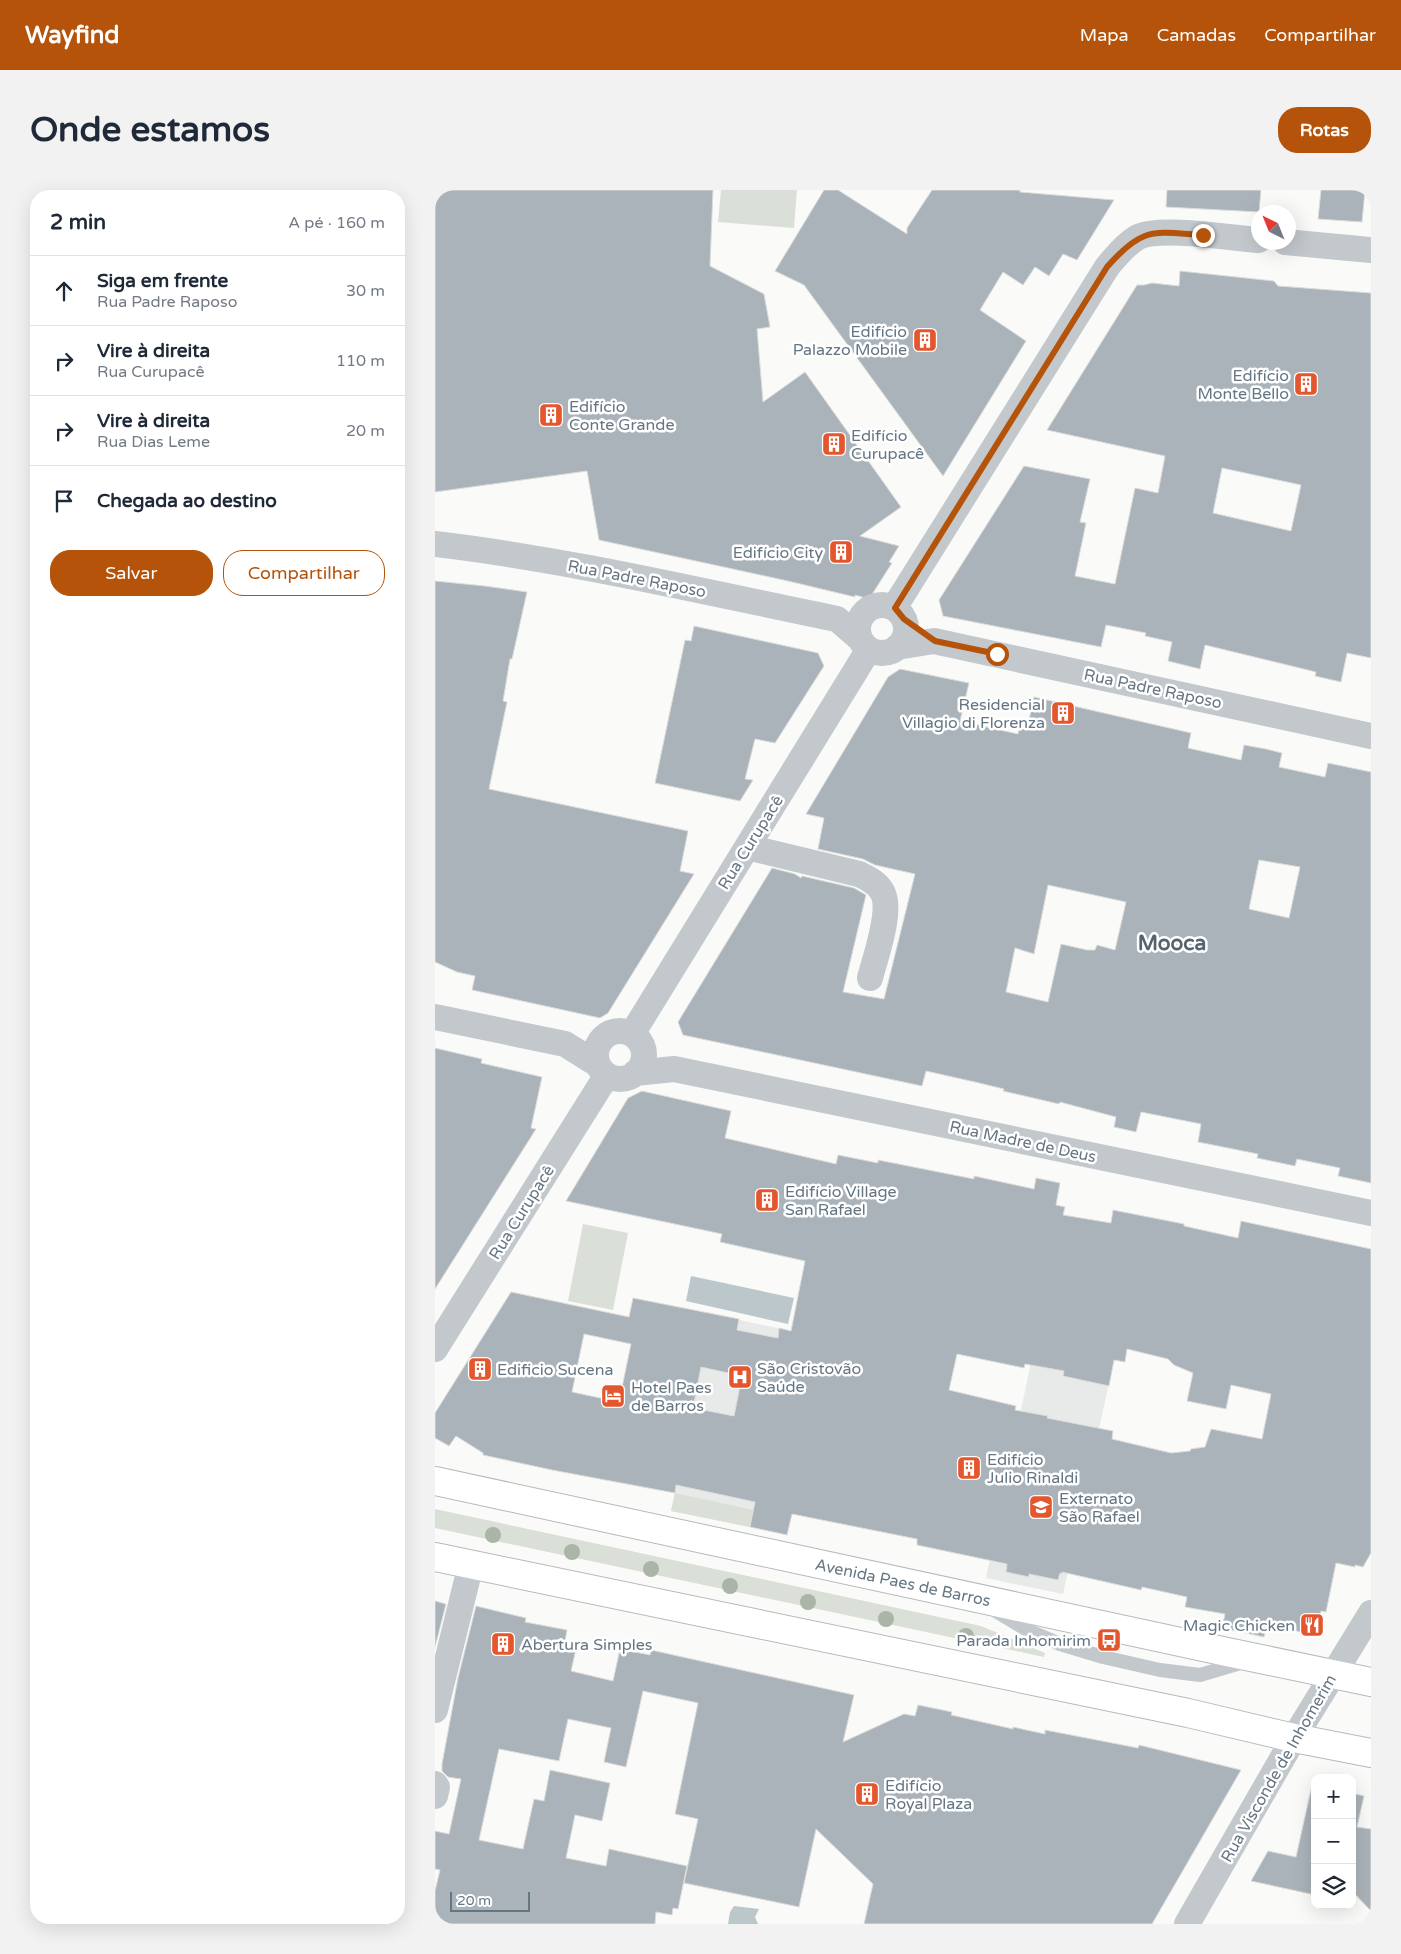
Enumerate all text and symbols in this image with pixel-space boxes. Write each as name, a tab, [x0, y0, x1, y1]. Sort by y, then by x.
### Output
text: Wayfind	[25, 21, 120, 50]
text: Mapa	[1080, 24, 1129, 46]
text: Camadas	[1157, 24, 1236, 46]
text: Compartilhar	[1264, 24, 1376, 46]
button: Rotas	[1278, 107, 1371, 153]
text: Onde estamos	[30, 109, 270, 151]
north arrow	[1251, 205, 1296, 250]
text: 2 min	[50, 210, 106, 235]
text: A pé · 160 m	[288, 213, 385, 233]
route end	[1192, 224, 1215, 247]
text: Siga em frente	[97, 270, 228, 292]
icon: ahead	[50, 277, 78, 305]
text: 30 m	[346, 281, 385, 301]
text: Rua Padre Raposo	[97, 292, 237, 312]
place label: Edifício Palazzo Mobile	[793, 322, 907, 360]
building icon: Edifício Palazzo Mobile	[912, 327, 938, 353]
text: Vire à direita	[97, 340, 210, 362]
icon: right	[50, 347, 78, 375]
text: 110 m	[336, 351, 385, 371]
text: Rua Curupacê	[97, 362, 204, 382]
place label: Edifício Monte Bello	[1198, 366, 1289, 404]
building icon: Edifício Monte Bello	[1293, 371, 1319, 397]
place label: Edifício Conte Grande	[569, 397, 675, 435]
building icon: Edifício Conte Grande	[538, 402, 564, 428]
text: Vire à direita	[97, 410, 210, 432]
icon: right	[50, 417, 78, 445]
text: 20 m	[346, 421, 385, 441]
place label: Edifício Curupacê	[851, 426, 924, 464]
building icon: Edifício Curupacê	[821, 431, 847, 457]
text: Rua Dias Leme	[97, 432, 210, 452]
icon: arrive	[50, 487, 78, 515]
text: Chegada ao destino	[97, 490, 277, 512]
building icon: Edifício City	[828, 539, 854, 565]
place label: Edifício City	[733, 543, 823, 563]
button: Salvar	[50, 550, 213, 596]
button: Compartilhar	[223, 550, 385, 596]
street label: Rua Padre Raposo	[566, 556, 708, 602]
route start	[986, 643, 1009, 666]
street label: Rua Padre Raposo	[1082, 665, 1224, 713]
place label: Residencial Villagio di Florenza	[902, 695, 1045, 733]
building icon: Residencial Villagio di Florenza	[1050, 700, 1076, 726]
street label: Rua Curupacê	[714, 792, 788, 893]
district label: Mooca	[1138, 931, 1206, 956]
street label: Rua Madre de Deus	[948, 1117, 1098, 1167]
street label: Rua Curupacê	[485, 1162, 559, 1263]
place label: Edifício Village San Rafael	[785, 1182, 897, 1220]
building icon: Edifício Village San Rafael	[754, 1187, 780, 1213]
building icon: Edificio Sucena	[467, 1356, 493, 1382]
place label: São Cristovão Saúde	[757, 1359, 861, 1397]
place label: Edificio Sucena	[497, 1360, 613, 1380]
hospital icon: São Cristovão Saúde	[727, 1364, 753, 1390]
place label: Hotel Paes de Barros	[631, 1378, 712, 1416]
hotel icon: Hotel Paes de Barros	[600, 1383, 626, 1409]
place label: Edifício Julio Rinaldi	[987, 1450, 1078, 1488]
building icon: Edifício Julio Rinaldi	[956, 1455, 982, 1481]
place label: Externato São Rafael	[1059, 1489, 1140, 1527]
school or university icon: Externato São Rafael	[1028, 1494, 1054, 1520]
street label: Avenida Paes de Barros	[813, 1555, 992, 1611]
restaurant icon: Magic Chicken	[1299, 1612, 1325, 1638]
place label: Magic Chicken	[1183, 1616, 1295, 1636]
bus stop icon: Parada Inhomirim	[1096, 1627, 1122, 1653]
building icon: Abertura Simples	[490, 1631, 516, 1657]
place label: Parada Inhomirim	[956, 1631, 1091, 1651]
place label: Abertura Simples	[521, 1635, 652, 1655]
street label: Rua Visconde de Inhomerim	[1217, 1671, 1341, 1866]
map controls	[1311, 1774, 1356, 1909]
button: +	[1311, 1774, 1356, 1819]
place label: Edifício Royal Plaza	[885, 1776, 972, 1814]
building icon: Edifício Royal Plaza	[854, 1781, 880, 1807]
button: −	[1311, 1819, 1356, 1864]
button: layers	[1311, 1864, 1356, 1909]
scale bar	[450, 1889, 530, 1912]
text: 20 m	[457, 1892, 491, 1909]

